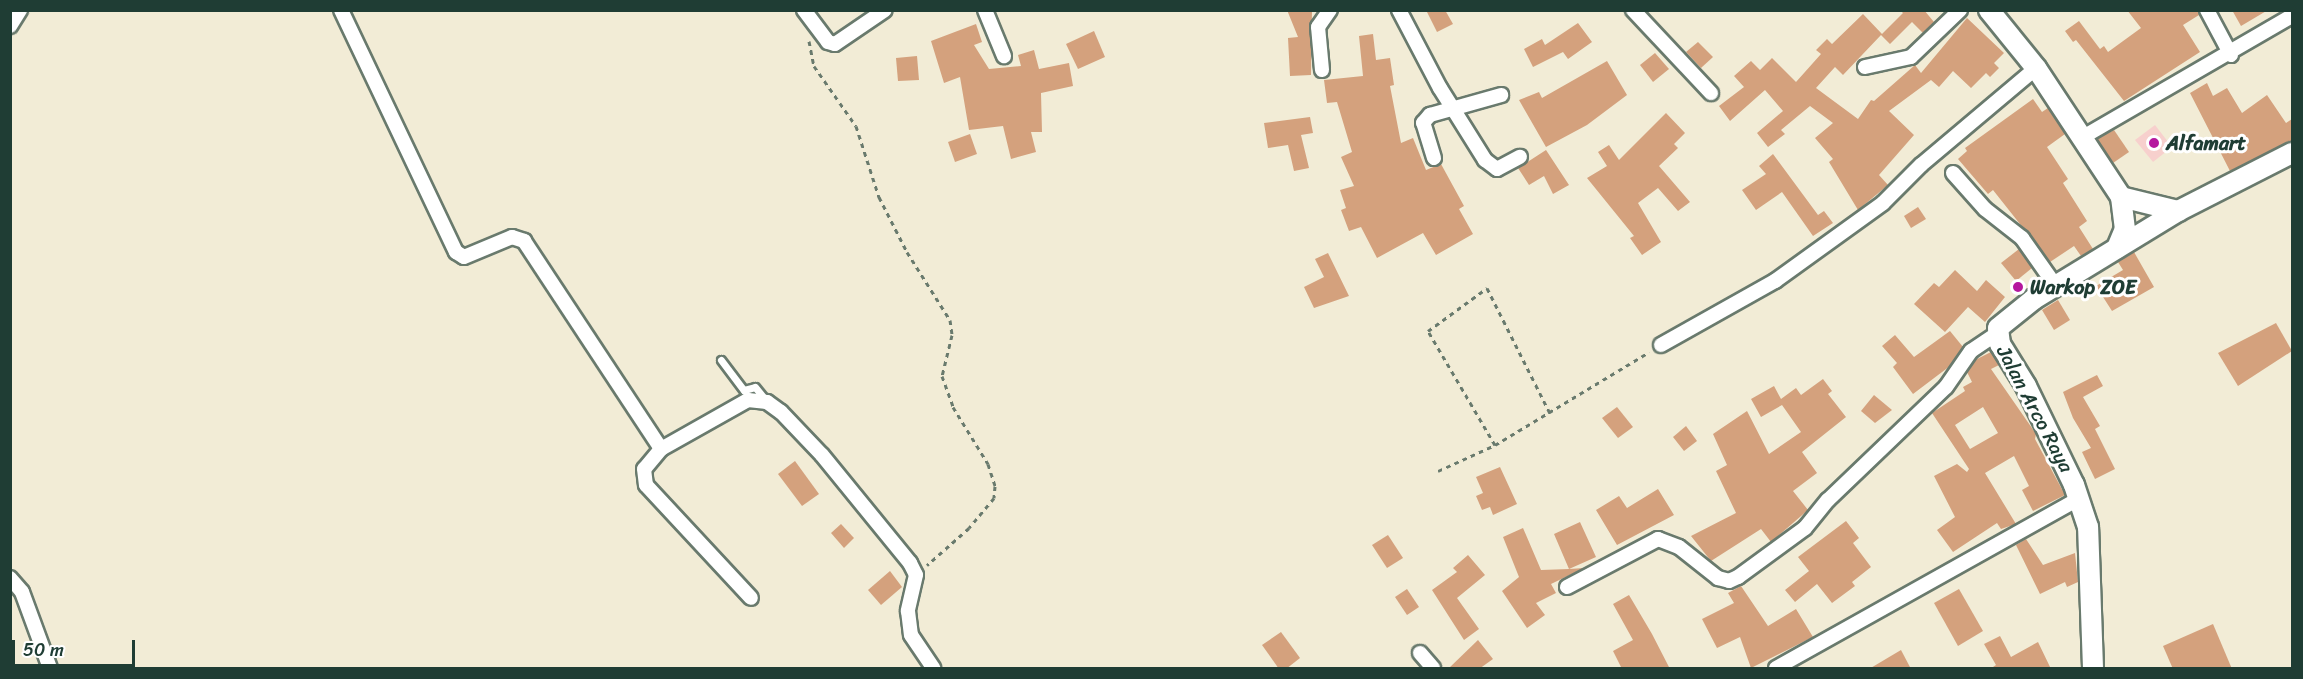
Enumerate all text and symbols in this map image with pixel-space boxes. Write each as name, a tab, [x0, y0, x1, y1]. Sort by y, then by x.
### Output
place label: Alfamart	[2166, 131, 2246, 155]
marker: Alfamart	[2147, 136, 2161, 150]
place label: Warkop ZOE	[2030, 275, 2136, 299]
marker: Warkop ZOE	[2011, 280, 2025, 294]
street label: Jalan Arco Raya	[1991, 341, 2079, 477]
scale bar	[15, 628, 138, 666]
text: 50 m	[23, 634, 64, 666]

